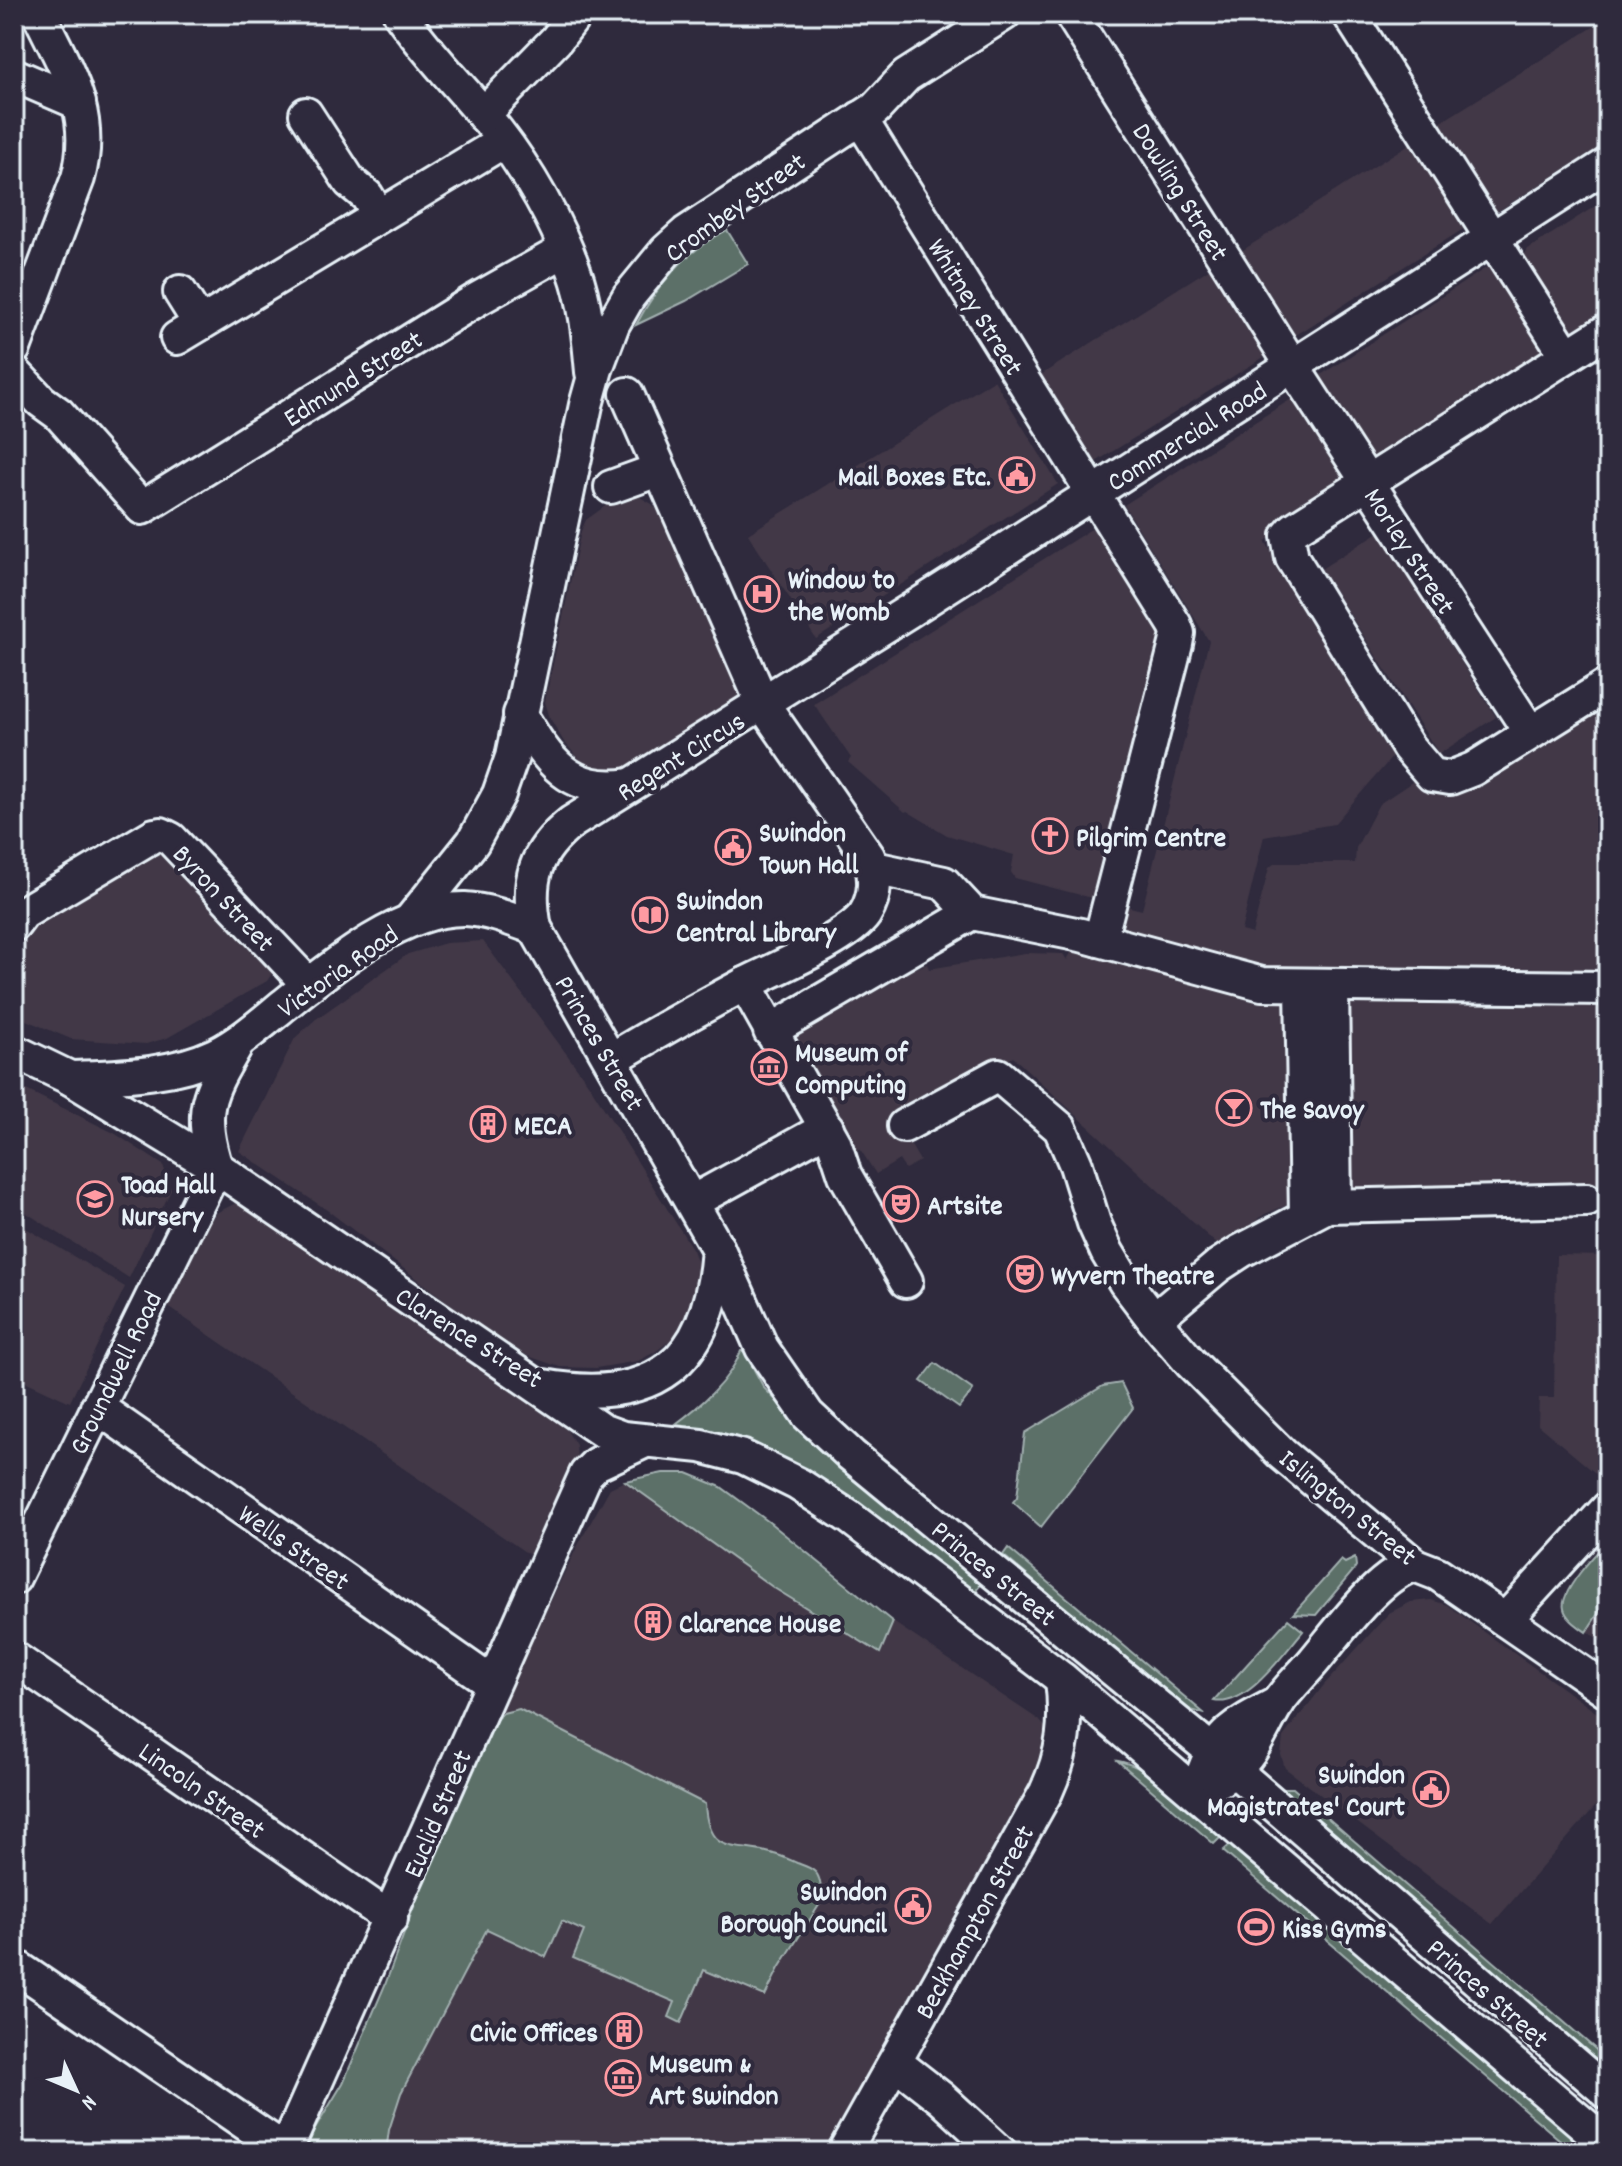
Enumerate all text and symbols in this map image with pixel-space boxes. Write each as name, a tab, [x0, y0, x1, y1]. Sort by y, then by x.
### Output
street label: Dowling Street	[1119, 117, 1236, 271]
street label: Crombey Street	[658, 145, 816, 275]
street label: Whitney Street	[915, 232, 1031, 385]
street label: Edmund Street	[277, 323, 432, 440]
street label: Commercial Road	[1101, 374, 1277, 505]
public building icon: Mail Boxes Etc.	[998, 456, 1036, 494]
place label: Mail Boxes Etc.	[838, 460, 991, 500]
street label: Morley Street	[1351, 481, 1463, 624]
place label: Window to the Womb	[788, 563, 895, 635]
hospital icon: Window to the Womb	[743, 575, 781, 613]
street label: Regent Circus	[611, 704, 755, 815]
place label: Swindon Town Hall	[759, 816, 859, 888]
church icon: Pilgrim Centre	[1031, 817, 1069, 855]
place label: Pilgrim Centre	[1076, 821, 1226, 861]
public building icon: Swindon Town Hall	[714, 828, 752, 866]
street label: Byron Street	[161, 837, 282, 963]
place label: Swindon Central Library	[676, 884, 838, 956]
library icon: Swindon Central Library	[631, 896, 669, 934]
street label: Victoria Road	[271, 918, 409, 1031]
street label: Princes Street	[542, 969, 652, 1120]
place label: Museum of Computing	[795, 1036, 909, 1108]
museum icon: Museum of Computing	[750, 1048, 788, 1086]
bar icon: The Savoy	[1215, 1089, 1253, 1127]
place label: The Savoy	[1260, 1093, 1365, 1133]
building icon: MECA	[469, 1105, 507, 1143]
place label: MECA	[514, 1109, 572, 1149]
place label: Toad Hall Nursery	[121, 1168, 216, 1240]
school or university icon: Toad Hall Nursery	[76, 1180, 114, 1218]
theatre icon: Artsite	[882, 1185, 920, 1223]
place label: Artsite	[927, 1189, 1003, 1229]
theatre icon: Wyvern Theatre	[1006, 1255, 1044, 1293]
place label: Wyvern Theatre	[1051, 1259, 1215, 1299]
street label: Clarence Street	[386, 1279, 549, 1402]
street label: Groundwell Road	[62, 1286, 175, 1463]
street label: Islington Street	[1268, 1442, 1424, 1578]
street label: Wells Street	[228, 1497, 356, 1603]
street label: Princes Street	[921, 1513, 1063, 1639]
building icon: Clarence House	[634, 1603, 672, 1641]
place label: Clarence House	[679, 1607, 841, 1647]
street label: Lincoln Street	[128, 1734, 272, 1852]
street label: Euclid Street	[396, 1745, 485, 1885]
place label: Swindon Magistrates' Court	[1207, 1758, 1406, 1830]
public building icon: Swindon Magistrates' Court	[1412, 1770, 1450, 1808]
street label: Beckhampton Street	[907, 1819, 1047, 2028]
place label: Swindon Borough Council	[721, 1875, 887, 1947]
public building icon: Swindon Borough Council	[894, 1887, 932, 1925]
sports icon: Kiss Gyms	[1237, 1908, 1275, 1946]
place label: Kiss Gyms	[1282, 1912, 1387, 1952]
street label: Princes Street	[1416, 1931, 1556, 2060]
building icon: Civic Offices	[605, 2012, 643, 2050]
place label: Civic Offices	[470, 2016, 598, 2056]
place label: Museum & Art Swindon	[649, 2047, 778, 2119]
north arrow	[36, 2050, 116, 2130]
museum icon: Museum & Art Swindon	[604, 2059, 642, 2097]
text: N	[73, 2087, 103, 2116]

